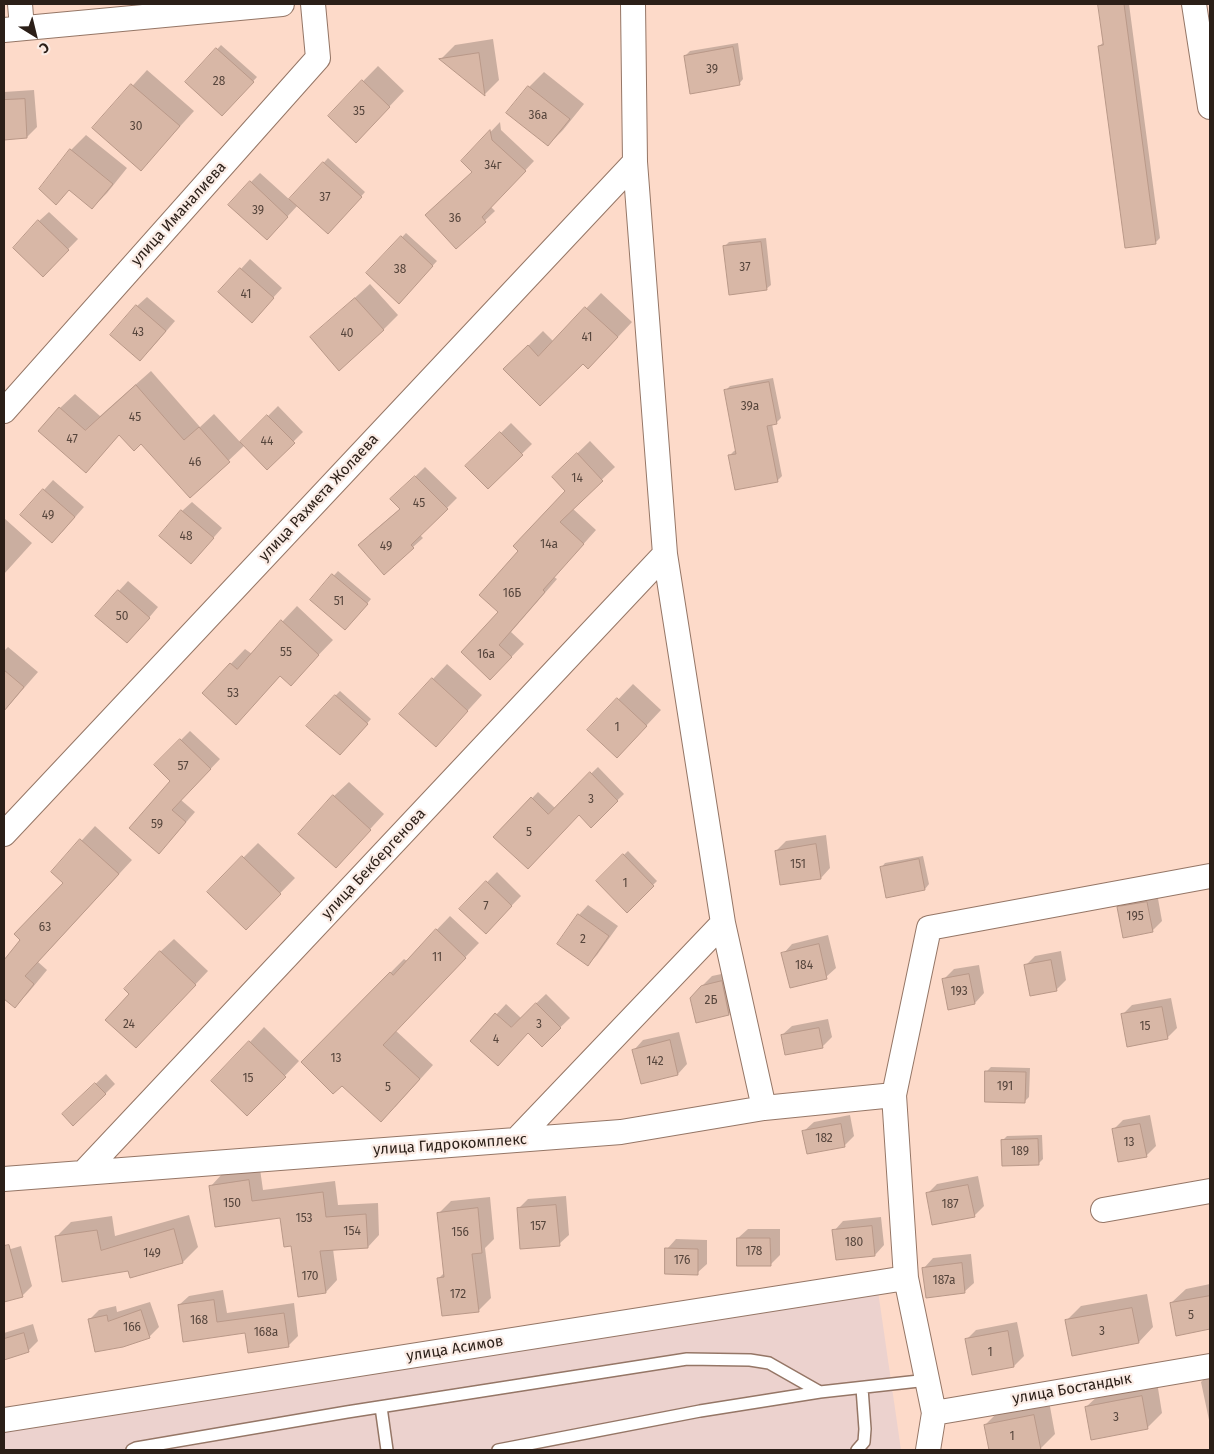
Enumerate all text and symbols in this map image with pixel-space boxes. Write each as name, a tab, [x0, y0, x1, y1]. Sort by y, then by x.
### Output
north arrow	[10, 10, 60, 60]
text: С	[36, 38, 52, 57]
house number: 39	[706, 63, 718, 77]
house number: 28	[213, 75, 225, 89]
house number: 35	[353, 105, 365, 119]
house number: 36а	[529, 109, 547, 123]
house number: 30	[130, 120, 142, 134]
street label: улица Иманалиева	[128, 158, 230, 270]
house number: 34г	[484, 159, 502, 173]
house number: 37	[319, 191, 331, 205]
house number: 39	[252, 204, 264, 218]
house number: 36	[449, 212, 461, 226]
house number: 37	[739, 261, 751, 275]
house number: 38	[394, 263, 406, 277]
house number: 41	[241, 288, 251, 302]
house number: 43	[132, 326, 144, 340]
house number: 40	[340, 327, 354, 341]
house number: 41	[582, 331, 592, 345]
house number: 39а	[741, 400, 759, 414]
house number: 45	[129, 411, 141, 425]
street label: улица Рахмета Жолаева	[255, 431, 383, 565]
house number: 47	[66, 433, 78, 447]
house number: 44	[261, 435, 273, 449]
house number: 46	[189, 456, 201, 470]
house number: 14	[571, 472, 583, 486]
house number: 45	[413, 497, 425, 511]
house number: 49	[42, 509, 54, 523]
house number: 48	[180, 530, 192, 544]
house number: 14а	[540, 538, 558, 552]
house number: 49	[380, 540, 392, 554]
house number: 16Б	[503, 587, 521, 601]
house number: 51	[334, 595, 344, 609]
house number: 50	[116, 610, 128, 624]
house number: 55	[280, 646, 292, 660]
house number: 16а	[477, 648, 495, 662]
house number: 53	[227, 687, 239, 701]
house number: 1	[614, 721, 620, 735]
house number: 57	[177, 760, 189, 774]
house number: 3	[588, 793, 594, 807]
street label: улица Бекбергенова	[318, 805, 430, 923]
house number: 59	[151, 818, 163, 832]
house number: 5	[526, 826, 532, 840]
house number: 151	[790, 858, 806, 872]
house number: 1	[622, 877, 628, 891]
house number: 7	[483, 900, 489, 914]
house number: 195	[1126, 910, 1144, 924]
house number: 63	[39, 921, 51, 935]
house number: 2	[580, 933, 586, 947]
house number: 11	[432, 951, 442, 965]
house number: 184	[795, 959, 813, 973]
house number: 193	[950, 985, 968, 999]
house number: 2Б	[705, 994, 717, 1008]
house number: 24	[123, 1018, 135, 1032]
house number: 3	[536, 1018, 542, 1032]
house number: 15	[1139, 1020, 1151, 1034]
house number: 4	[493, 1033, 499, 1047]
house number: 13	[330, 1052, 342, 1066]
house number: 142	[646, 1055, 664, 1069]
house number: 15	[242, 1072, 254, 1086]
house number: 191	[997, 1080, 1013, 1094]
house number: 5	[385, 1081, 391, 1095]
street label: улица Гидрокомплекс	[372, 1131, 528, 1159]
house number: 182	[815, 1132, 833, 1146]
house number: 13	[1123, 1136, 1135, 1150]
house number: 189	[1011, 1145, 1029, 1159]
house number: 150	[223, 1197, 241, 1211]
house number: 187	[942, 1198, 958, 1212]
house number: 153	[295, 1212, 313, 1226]
house number: 157	[530, 1220, 546, 1234]
house number: 154	[343, 1225, 361, 1239]
house number: 156	[451, 1226, 469, 1240]
house number: 180	[845, 1236, 863, 1250]
house number: 178	[746, 1245, 762, 1259]
house number: 149	[143, 1247, 161, 1261]
house number: 176	[674, 1254, 690, 1268]
house number: 170	[301, 1270, 319, 1284]
house number: 187а	[932, 1274, 956, 1288]
house number: 172	[450, 1288, 466, 1302]
house number: 5	[1188, 1309, 1194, 1323]
house number: 168	[190, 1314, 208, 1328]
house number: 166	[123, 1321, 141, 1335]
house number: 3	[1099, 1325, 1105, 1339]
house number: 168а	[254, 1326, 278, 1340]
street label: улица Асимов	[405, 1332, 505, 1366]
house number: 1	[987, 1346, 993, 1360]
street label: улица Бостандык	[1011, 1370, 1133, 1408]
house number: 3	[1113, 1411, 1119, 1425]
house number: 1	[1009, 1430, 1015, 1444]

